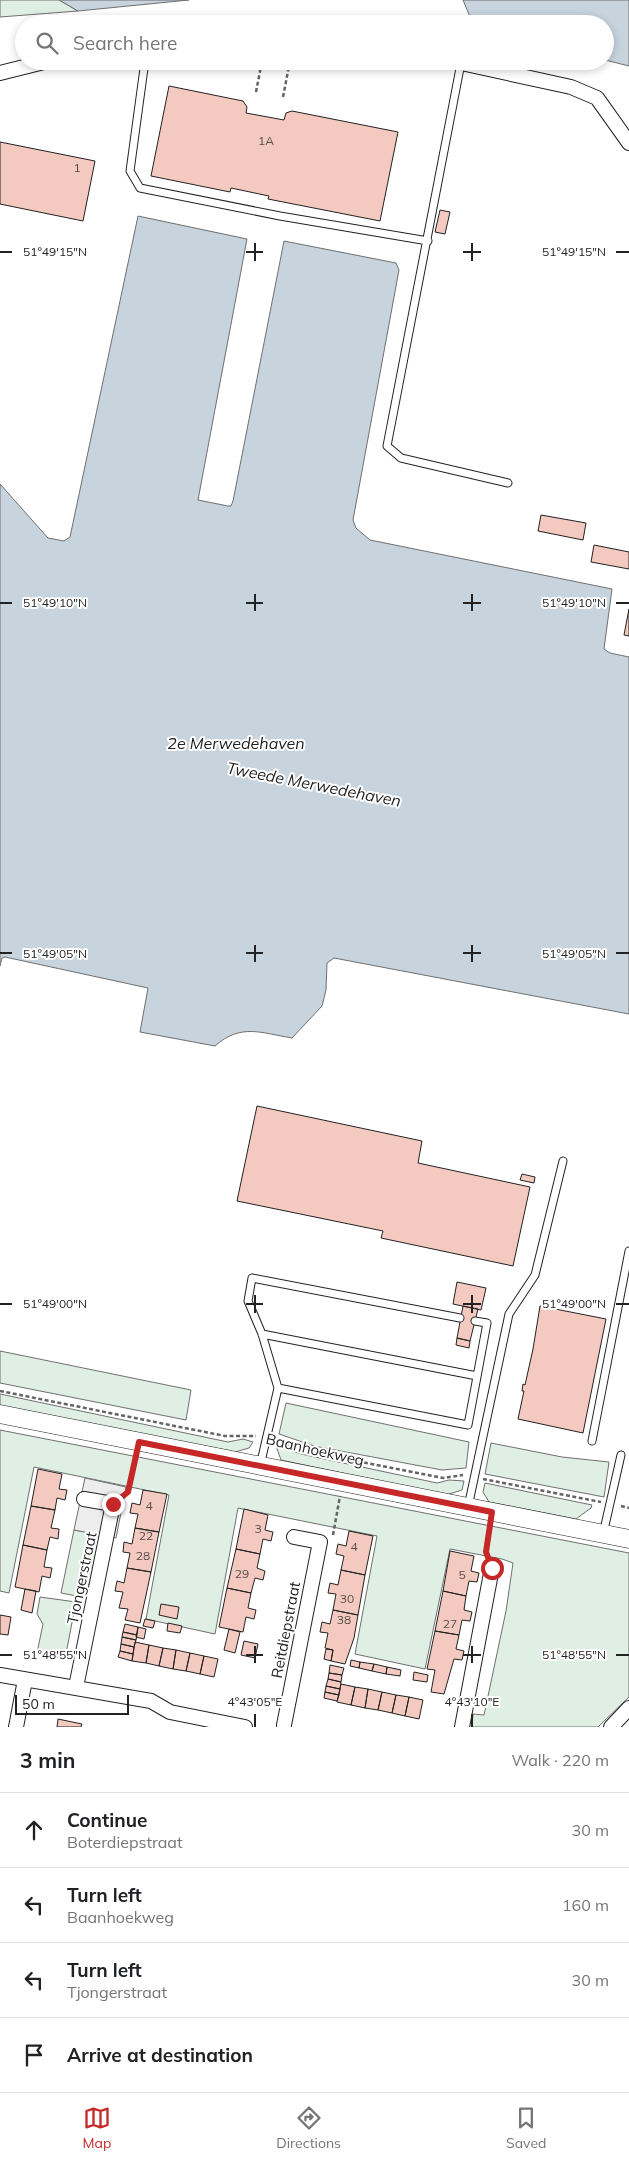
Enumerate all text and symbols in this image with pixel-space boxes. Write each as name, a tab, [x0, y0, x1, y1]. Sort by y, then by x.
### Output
search box	[15, 15, 614, 70]
icon: search	[33, 29, 61, 57]
text: Search here	[73, 31, 177, 55]
house number: 1A	[258, 133, 274, 148]
house number: 1	[73, 160, 81, 175]
text: 51°49'15"N	[23, 244, 87, 259]
text: 51°49'15"N	[542, 244, 606, 259]
text: 51°49'10"N	[23, 595, 87, 610]
text: 51°49'10"N	[542, 595, 606, 610]
water label: 2e Merwedehaven	[167, 733, 305, 753]
water label: Tweede Merwedehaven	[225, 757, 403, 811]
text: 51°49'05"N	[23, 946, 87, 961]
text: 51°49'05"N	[542, 946, 606, 961]
text: 51°49'00"N	[23, 1296, 87, 1311]
text: 51°49'00"N	[542, 1296, 606, 1311]
street label: Baanhoekweg	[264, 1429, 366, 1470]
route end	[102, 1493, 125, 1516]
house number: 4	[145, 1498, 153, 1513]
house number: 3	[254, 1521, 262, 1536]
house number: 22	[139, 1528, 153, 1543]
street label: Tjongerstraat	[62, 1530, 101, 1626]
house number: 4	[350, 1539, 358, 1554]
house number: 28	[136, 1548, 150, 1563]
route start	[481, 1557, 504, 1580]
house number: 29	[235, 1566, 249, 1581]
house number: 5	[458, 1567, 466, 1582]
street label: Reitdiepstraat	[267, 1580, 304, 1680]
house number: 30	[340, 1591, 354, 1606]
house number: 38	[337, 1612, 351, 1627]
house number: 27	[443, 1616, 457, 1631]
text: 51°48'55"N	[23, 1647, 87, 1662]
text: 51°48'55"N	[542, 1647, 606, 1662]
scale bar	[15, 1692, 129, 1715]
text: 4°43'05"E	[228, 1694, 282, 1709]
text: 4°43'10"E	[445, 1694, 499, 1709]
text: 50 m	[22, 1695, 55, 1713]
text: 3 min	[20, 1747, 75, 1773]
text: Walk · 220 m	[511, 1750, 609, 1770]
text: Continue	[67, 1808, 147, 1832]
icon: ahead	[20, 1816, 48, 1844]
text: 30 m	[572, 1820, 609, 1840]
text: Boterdiepstraat	[67, 1832, 183, 1852]
text: Turn left	[67, 1883, 142, 1907]
icon: left	[20, 1891, 48, 1919]
text: 160 m	[562, 1895, 609, 1915]
text: Baanhoekweg	[67, 1907, 174, 1927]
text: Turn left	[67, 1958, 142, 1982]
icon: left	[20, 1966, 48, 1994]
text: 30 m	[572, 1970, 609, 1990]
text: Tjongerstraat	[67, 1982, 167, 2002]
icon: arrive	[20, 2041, 48, 2069]
text: Arrive at destination	[67, 2043, 253, 2067]
tab: Map	[83, 2104, 111, 2152]
tab: Directions	[276, 2104, 341, 2152]
tab: Saved	[506, 2104, 546, 2152]

